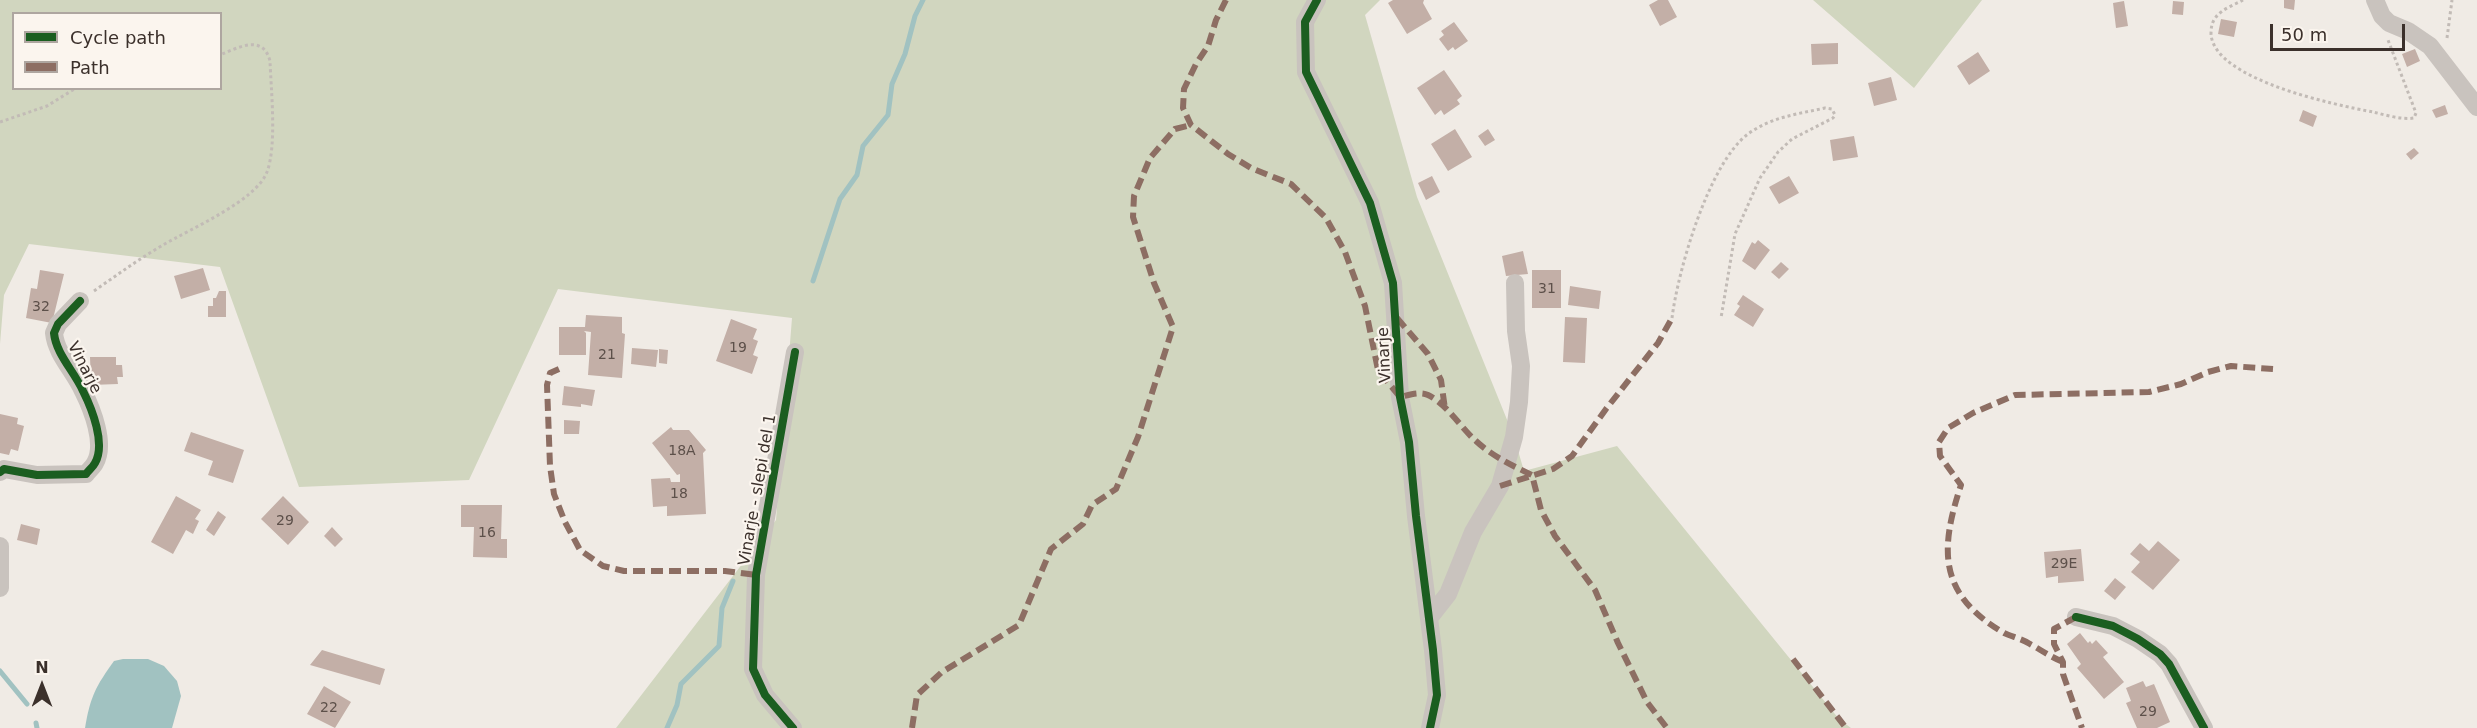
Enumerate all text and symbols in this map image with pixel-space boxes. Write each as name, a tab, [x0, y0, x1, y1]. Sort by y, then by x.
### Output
legend	[12, 12, 222, 90]
scale bar	[2273, 12, 2408, 50]
text: 50 m	[2281, 24, 2327, 45]
text: Cycle path	[70, 27, 166, 48]
text: Path	[70, 57, 110, 78]
house number: 31	[1538, 281, 1556, 297]
house number: 32	[32, 299, 50, 315]
street label: Vinarje	[1374, 327, 1396, 383]
street label: Vinarje	[63, 339, 105, 397]
house number: 19	[729, 340, 747, 356]
house number: 21	[598, 347, 616, 363]
street label: Vinarje - slepi del 1	[735, 413, 781, 567]
house number: 18A	[668, 443, 696, 459]
house number: 18	[670, 486, 688, 502]
house number: 29	[276, 513, 294, 529]
house number: 16	[478, 525, 496, 541]
house number: 29E	[2051, 556, 2077, 572]
north arrow	[12, 656, 72, 716]
text: N	[35, 658, 49, 677]
house number: 22	[320, 700, 338, 716]
house number: 29	[2139, 704, 2157, 720]

